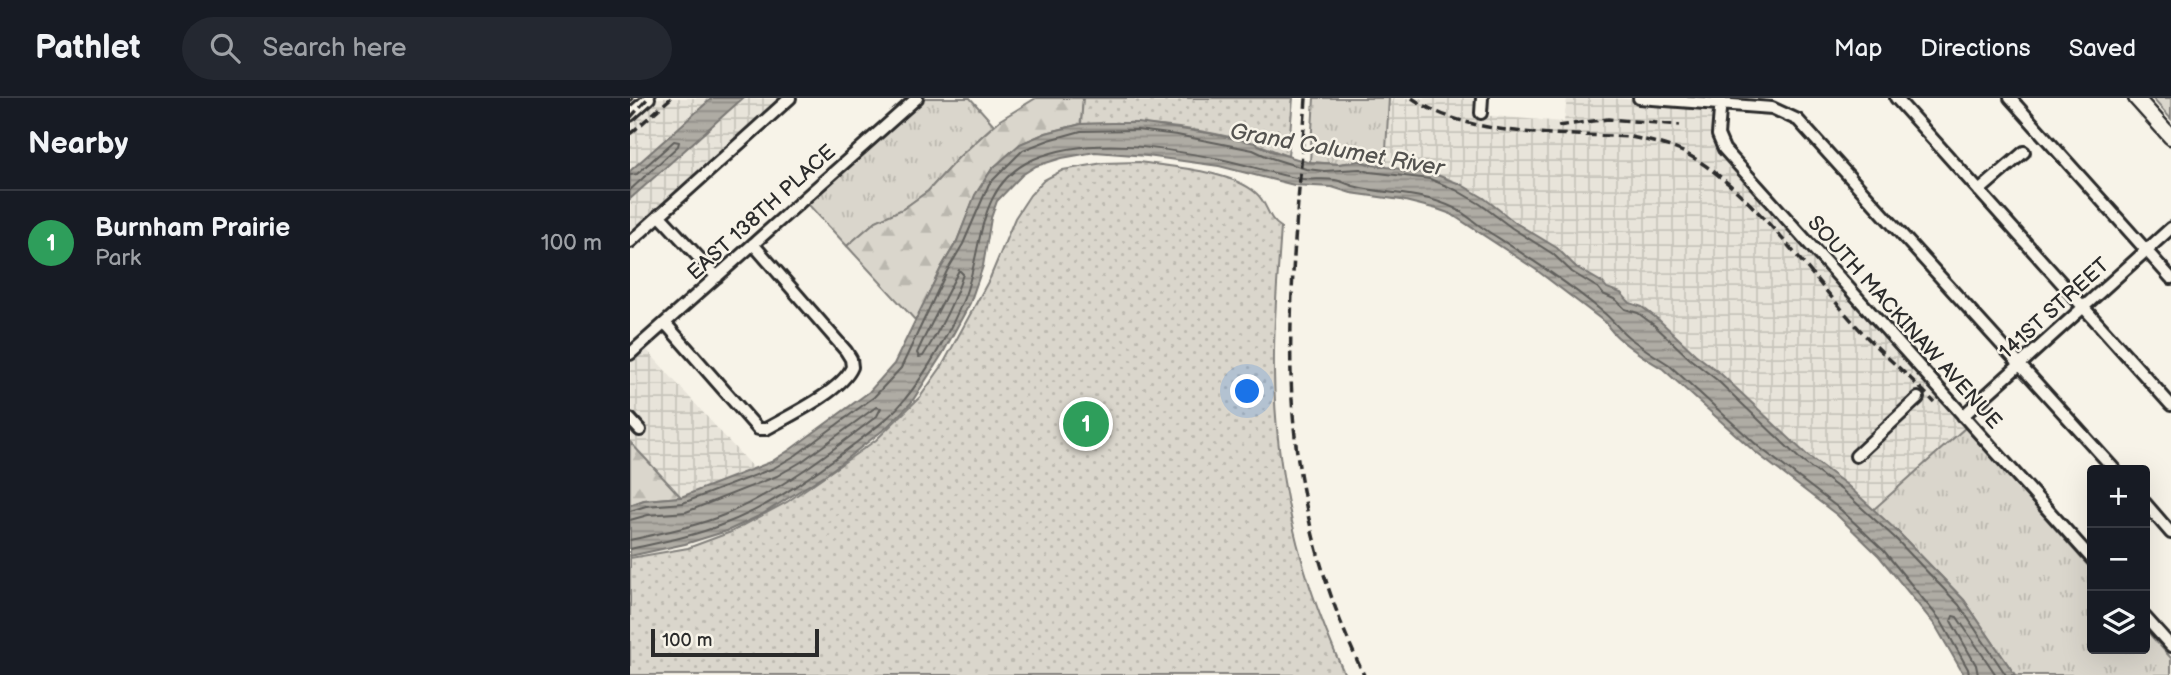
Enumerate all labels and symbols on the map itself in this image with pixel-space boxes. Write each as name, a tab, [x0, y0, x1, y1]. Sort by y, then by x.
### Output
water label: Grand Calumet River	[1228, 117, 1448, 183]
street label: EAST 138TH PLACE	[682, 139, 840, 285]
street label: SOUTH MACKINAW AVENUE	[1802, 211, 2007, 434]
street label: 141ST STREET	[1994, 252, 2115, 364]
your location	[1230, 374, 1264, 408]
pin: 1	[1063, 398, 1109, 450]
scale bar	[651, 626, 819, 658]

